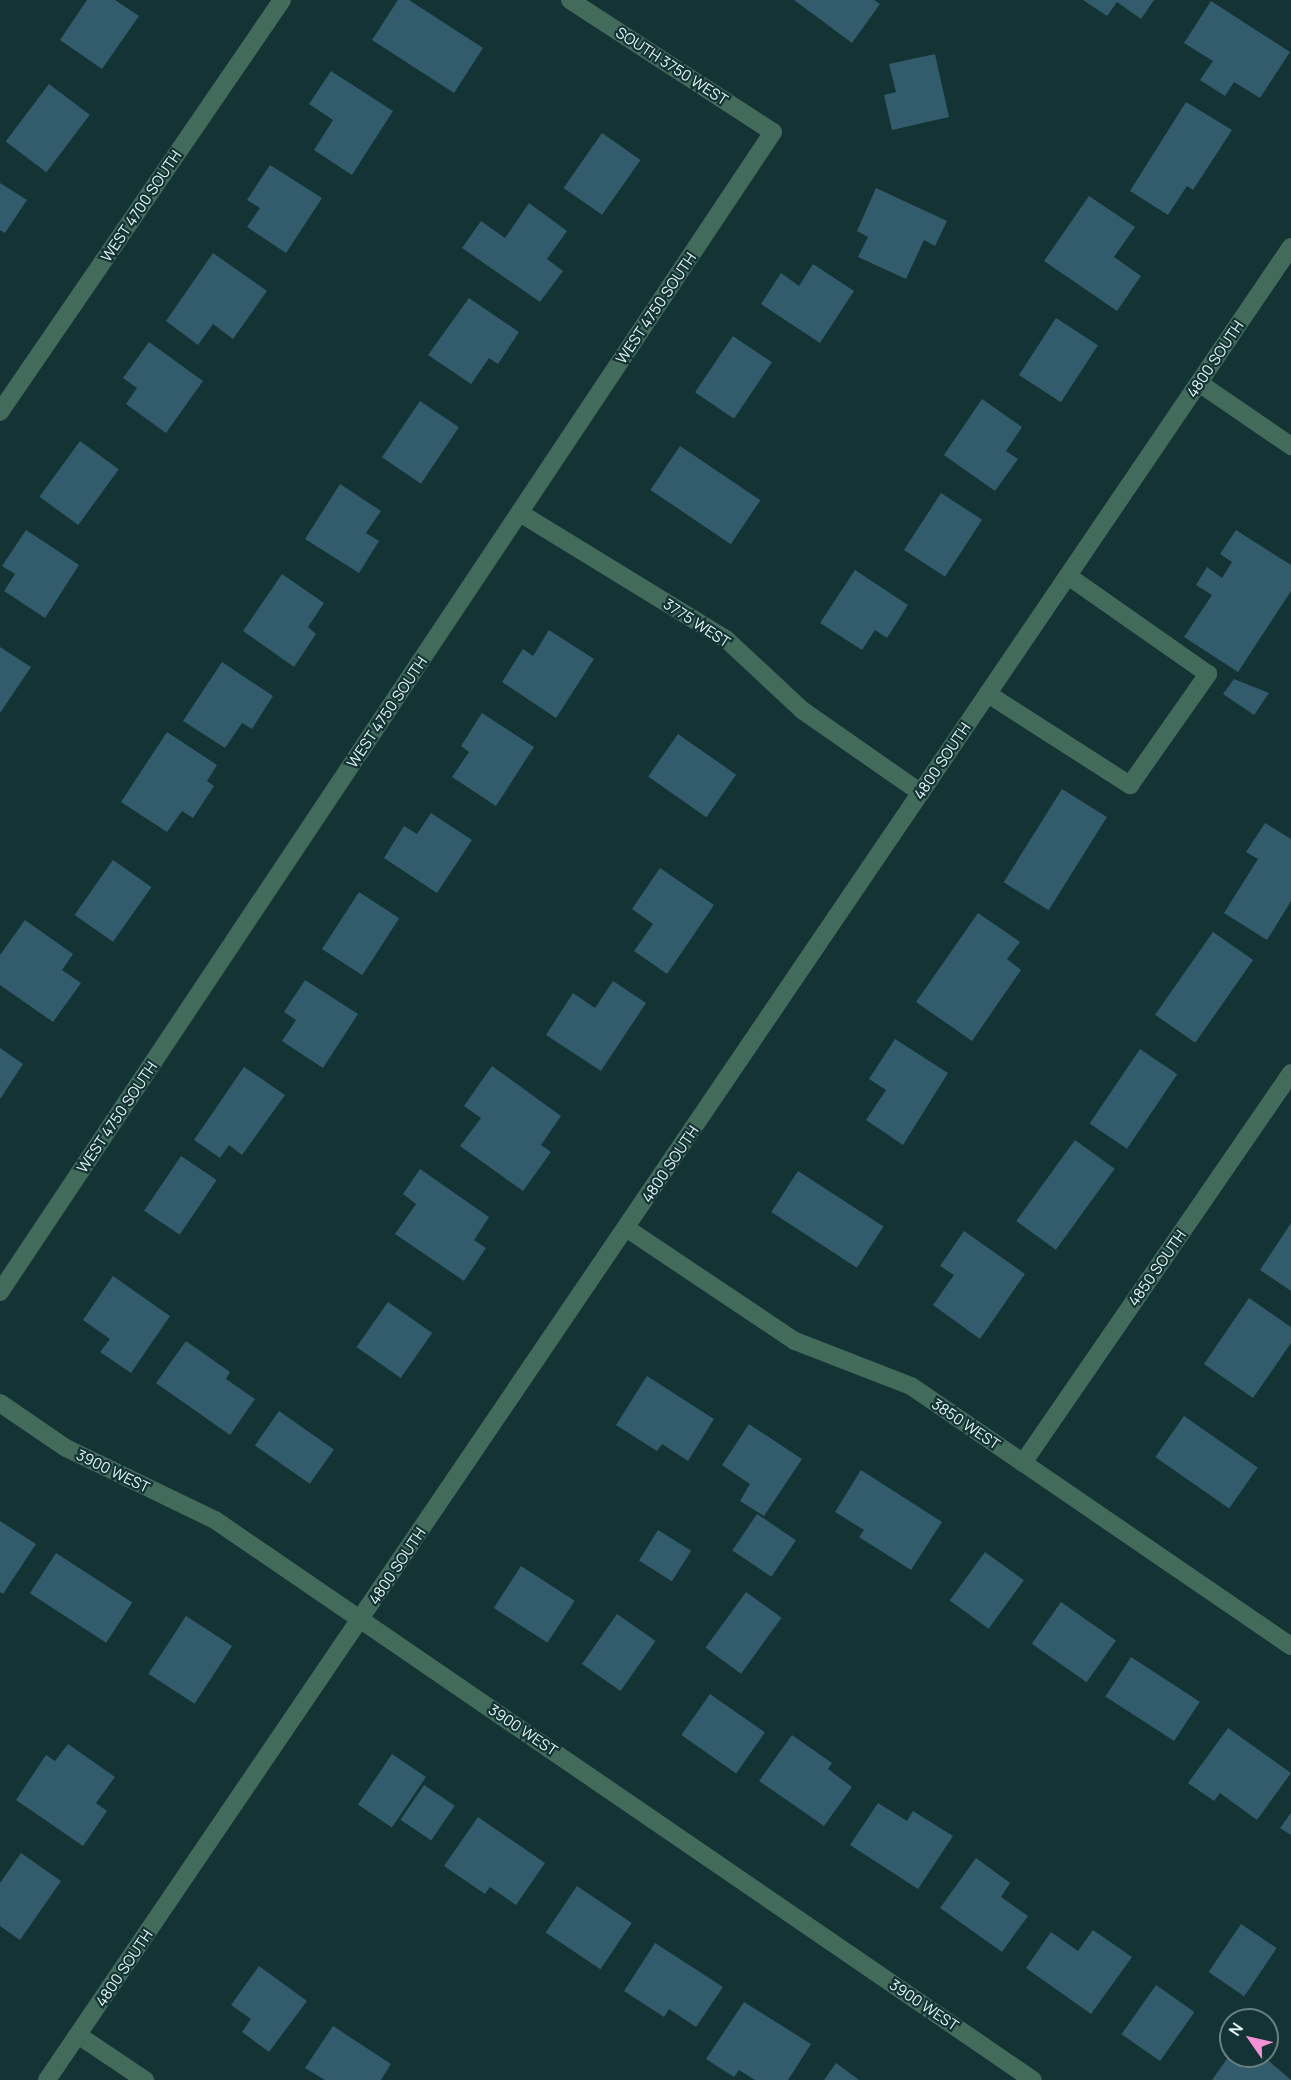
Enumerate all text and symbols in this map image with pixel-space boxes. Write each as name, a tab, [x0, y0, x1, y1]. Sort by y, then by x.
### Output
street label: SOUTH 3750 WEST	[613, 23, 731, 109]
street label: WEST 4700 SOUTH	[97, 147, 185, 265]
street label: WEST 4750 SOUTH	[612, 249, 700, 367]
street label: 4800 SOUTH	[1183, 317, 1247, 401]
street label: 3775 WEST	[660, 595, 734, 651]
street label: WEST 4750 SOUTH	[343, 653, 431, 771]
street label: 4800 SOUTH	[910, 719, 974, 803]
street label: WEST 4750 SOUTH	[73, 1058, 161, 1176]
street label: 4800 SOUTH	[638, 1122, 702, 1206]
street label: 4850 SOUTH	[1124, 1227, 1190, 1309]
street label: 3850 WEST	[929, 1395, 1003, 1453]
street label: 3900 WEST	[73, 1446, 153, 1496]
street label: 4800 SOUTH	[365, 1524, 429, 1608]
street label: 3900 WEST	[485, 1700, 561, 1760]
street label: 4800 SOUTH	[92, 1926, 156, 2010]
street label: 3900 WEST	[886, 1975, 962, 2035]
north arrow	[1219, 2008, 1279, 2068]
text: N	[1223, 2018, 1248, 2040]

